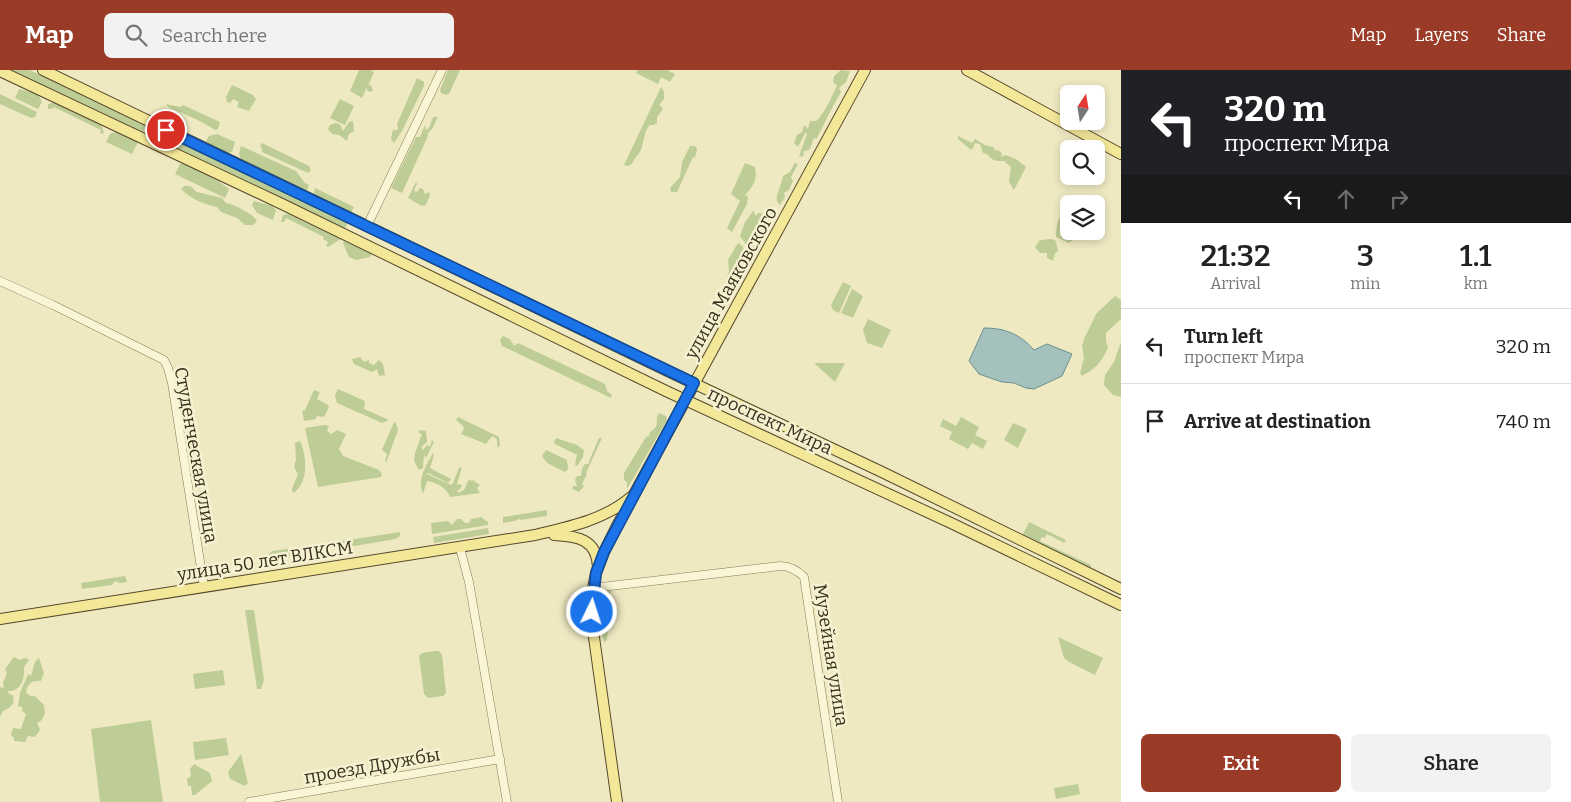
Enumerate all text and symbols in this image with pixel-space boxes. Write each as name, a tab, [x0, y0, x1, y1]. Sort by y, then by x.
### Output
search box	[104, 13, 454, 58]
text: Map	[25, 21, 74, 49]
icon: search	[122, 21, 150, 49]
text: Search here	[162, 24, 267, 47]
text: Map	[1350, 24, 1386, 46]
text: Layers	[1414, 24, 1469, 46]
text: Share	[1497, 24, 1546, 46]
north arrow	[1060, 85, 1105, 130]
map controls	[1060, 85, 1105, 240]
text: 320 m	[1224, 88, 1326, 130]
icon: left	[1141, 90, 1206, 155]
pin	[145, 109, 187, 151]
icon: arrive	[152, 116, 180, 144]
text: проспект Мира	[1224, 130, 1389, 157]
button: search	[1060, 140, 1105, 185]
icon: left	[1279, 185, 1307, 213]
icon: ahead	[1332, 185, 1360, 213]
icon: right	[1385, 185, 1413, 213]
button: layers	[1060, 195, 1105, 240]
street label: улица Маяковского	[680, 203, 782, 364]
text: 21:32	[1201, 238, 1271, 274]
text: 3	[1357, 238, 1374, 274]
text: 1.1	[1460, 238, 1491, 274]
text: Arrival	[1210, 274, 1261, 293]
text: min	[1350, 274, 1380, 293]
text: km	[1464, 274, 1488, 293]
text: Turn left	[1184, 325, 1263, 348]
icon: left	[1141, 332, 1169, 360]
text: 320 m	[1496, 335, 1551, 358]
text: проспект Мира	[1184, 348, 1304, 367]
street label: Студенческая улица	[170, 365, 222, 545]
street label: проспект Мира	[704, 382, 836, 460]
icon: arrive	[1141, 407, 1169, 435]
text: Arrive at destination	[1184, 410, 1371, 433]
text: 740 m	[1496, 410, 1551, 433]
street label: улица 50 лет ВЛКСМ	[175, 536, 354, 586]
street label: Музейная улица	[809, 582, 853, 728]
position arrow	[565, 585, 617, 637]
button: Exit	[1141, 734, 1341, 792]
button: Share	[1351, 734, 1551, 792]
street label: проезд Дружбы	[302, 743, 442, 789]

